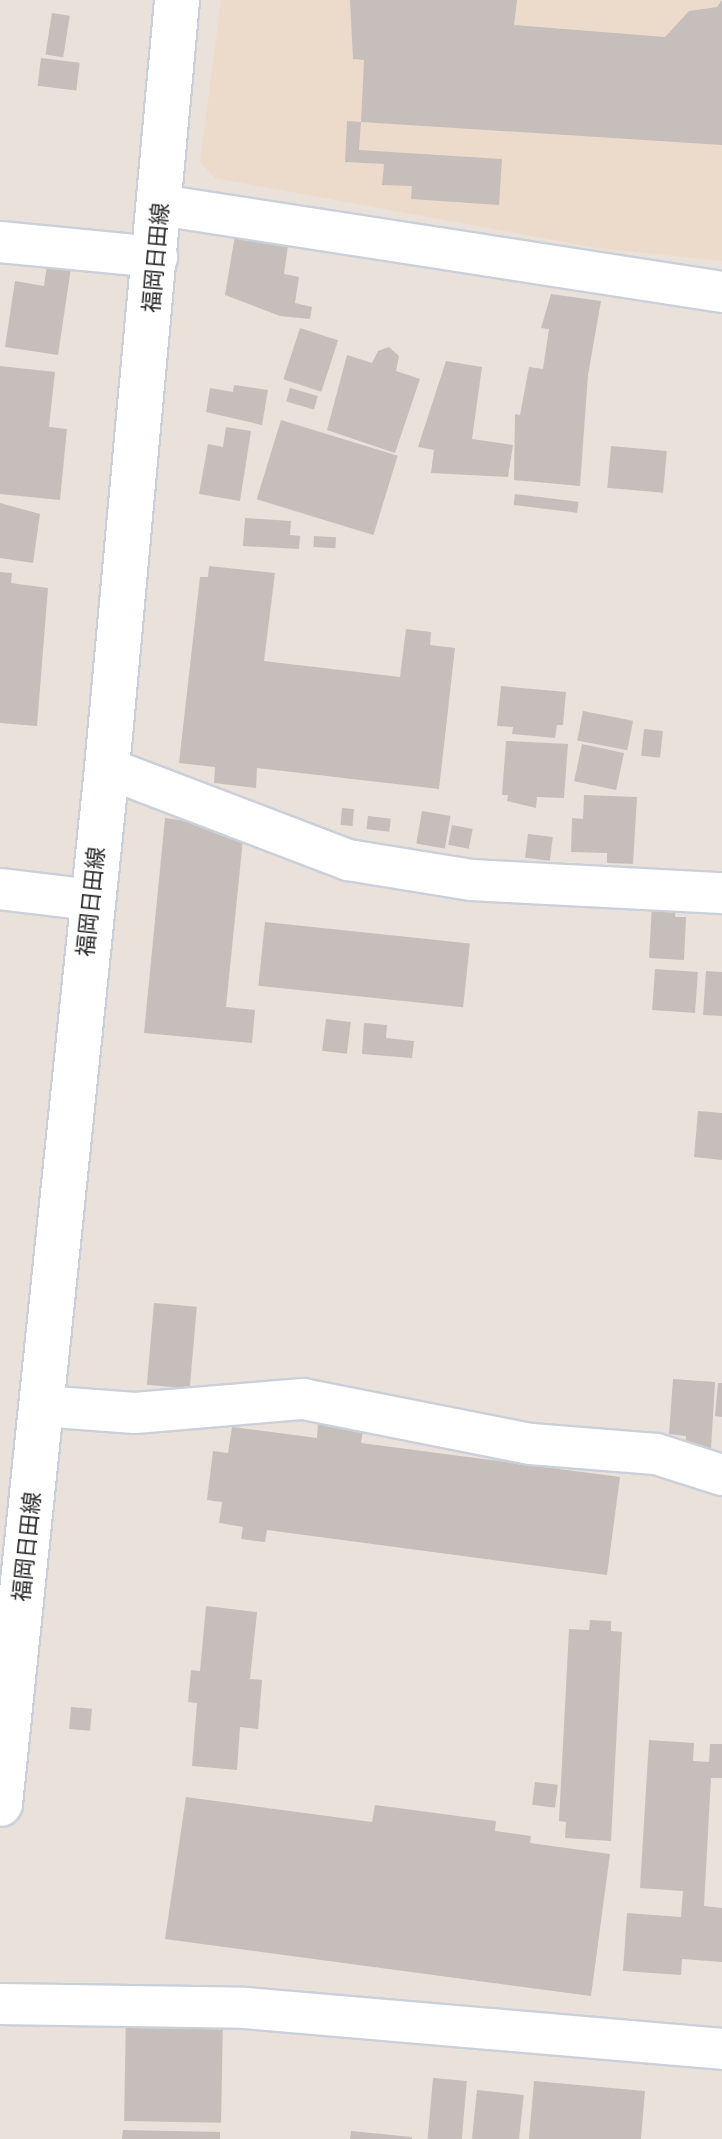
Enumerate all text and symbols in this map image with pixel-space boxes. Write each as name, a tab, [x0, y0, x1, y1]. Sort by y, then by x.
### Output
street label: 福岡日田線	[138, 202, 174, 314]
street label: 福岡日田線	[72, 846, 110, 958]
street label: 福岡日田線	[8, 1491, 46, 1603]

